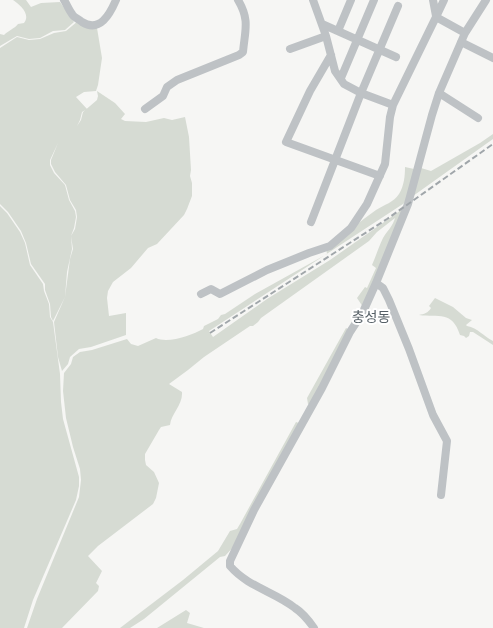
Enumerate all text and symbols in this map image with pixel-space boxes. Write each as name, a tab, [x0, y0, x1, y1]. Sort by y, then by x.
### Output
district label: 충성동	[352, 308, 390, 326]

